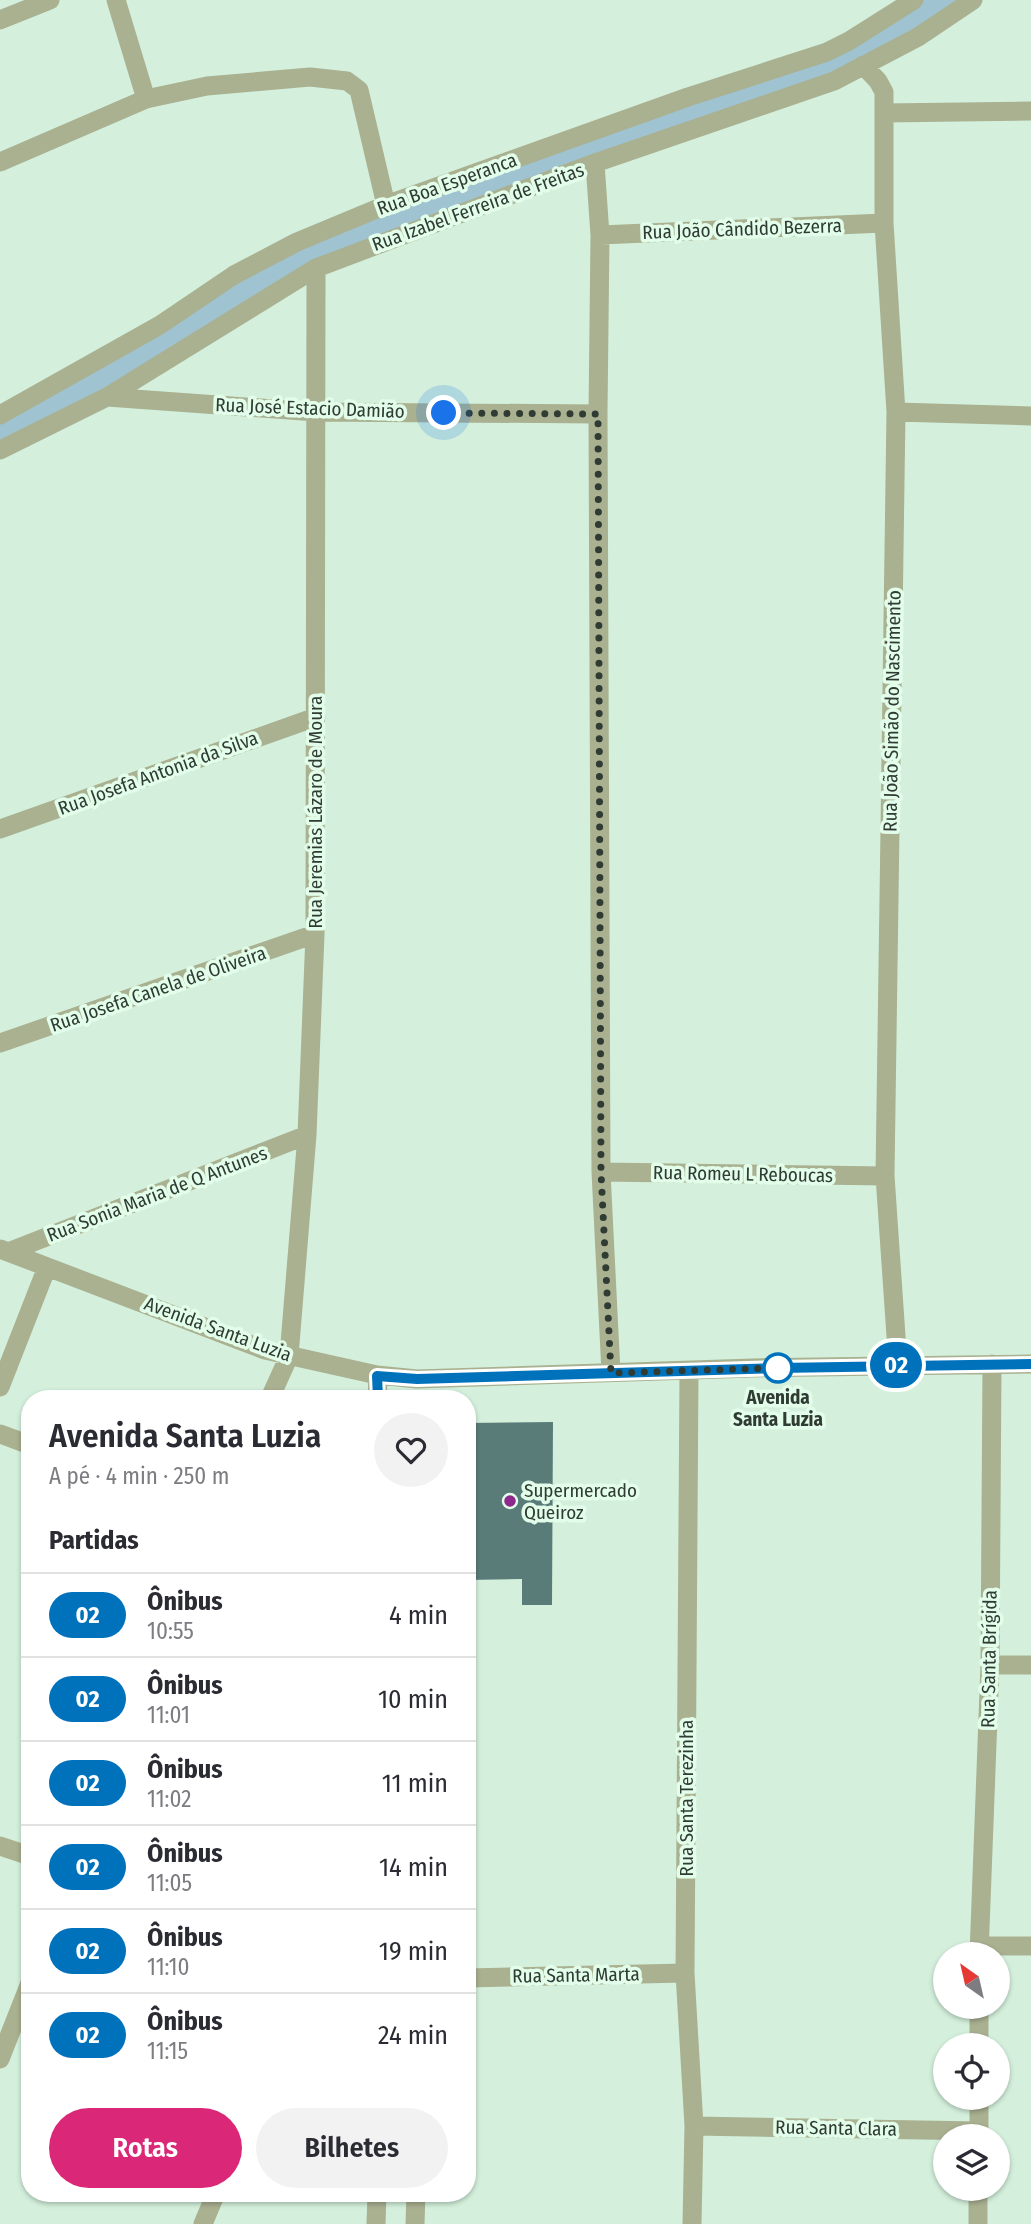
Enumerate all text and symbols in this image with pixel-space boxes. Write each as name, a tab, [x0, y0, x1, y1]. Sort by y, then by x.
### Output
street label: Rua Boa Esperanca	[374, 148, 520, 220]
street label: Rua Izabel Ferreira de Freitas	[369, 158, 587, 256]
street label: Rua João Cândido Bezerra	[642, 214, 842, 244]
street label: Rua José Estacio Damião	[215, 393, 405, 423]
your location	[426, 395, 461, 430]
street label: Rua João Simão do Nascimento	[878, 590, 906, 832]
street label: Rua Jeremias Lázaro de Moura	[304, 696, 327, 928]
street label: Rua Josefa Antonia da Silva	[55, 726, 261, 820]
street label: Rua Josefa Canela de Oliveira	[47, 941, 269, 1037]
street label: Rua Sonia Maria de Q Antunes	[44, 1141, 270, 1247]
street label: Rua Romeu L Reboucas	[653, 1161, 833, 1187]
street label: Avenida Santa Luzia	[141, 1292, 295, 1366]
line badge: 02	[864, 1342, 928, 1388]
text: 02	[884, 1351, 908, 1379]
marker: Avenida Santa Luzia	[763, 1353, 793, 1383]
place label: Avenida Santa Luzia	[733, 1386, 823, 1431]
button: heart	[374, 1413, 448, 1487]
text: Avenida Santa Luzia	[49, 1416, 321, 1456]
text: A pé · 4 min · 250 m	[49, 1462, 229, 1490]
place label: Supermercado Queiroz	[524, 1479, 637, 1524]
marker: Supermercado Queiroz	[502, 1493, 518, 1509]
text: Partidas	[49, 1525, 139, 1556]
text: Ônibus	[147, 1586, 223, 1617]
street label: Rua Santa Brígida	[976, 1590, 1002, 1728]
text: 4 min	[389, 1600, 448, 1631]
text: 02	[76, 1601, 100, 1629]
text: 10:55	[147, 1617, 194, 1645]
text: Ônibus	[147, 1670, 223, 1701]
text: 10 min	[378, 1684, 448, 1715]
text: 02	[76, 1685, 100, 1713]
text: 11:01	[147, 1701, 190, 1729]
street label: Rua Santa Terezinha	[675, 1720, 698, 1876]
text: Ônibus	[147, 1754, 223, 1785]
text: 11 min	[382, 1768, 448, 1799]
text: 02	[76, 1769, 100, 1797]
text: 11:02	[147, 1785, 191, 1813]
text: Ônibus	[147, 1838, 223, 1869]
text: 14 min	[379, 1852, 448, 1883]
text: 02	[76, 1853, 100, 1881]
text: 11:05	[147, 1869, 192, 1897]
text: Ônibus	[147, 1922, 223, 1953]
text: 19 min	[379, 1936, 448, 1967]
text: 02	[76, 1937, 100, 1965]
north arrow	[933, 1942, 1010, 2020]
map controls	[933, 1942, 1010, 2201]
text: 11:10	[147, 1953, 190, 1981]
street label: Rua Santa Marta	[512, 1962, 640, 1988]
text: Ônibus	[147, 2006, 223, 2037]
text: 24 min	[378, 2020, 448, 2051]
text: 02	[76, 2021, 100, 2049]
button: locate	[933, 2033, 1010, 2110]
text: 11:15	[147, 2037, 188, 2065]
button: Rotas	[49, 2108, 242, 2188]
button: Bilhetes	[256, 2108, 448, 2188]
street label: Rua Santa Clara	[775, 2115, 897, 2141]
button: layers	[933, 2124, 1010, 2201]

